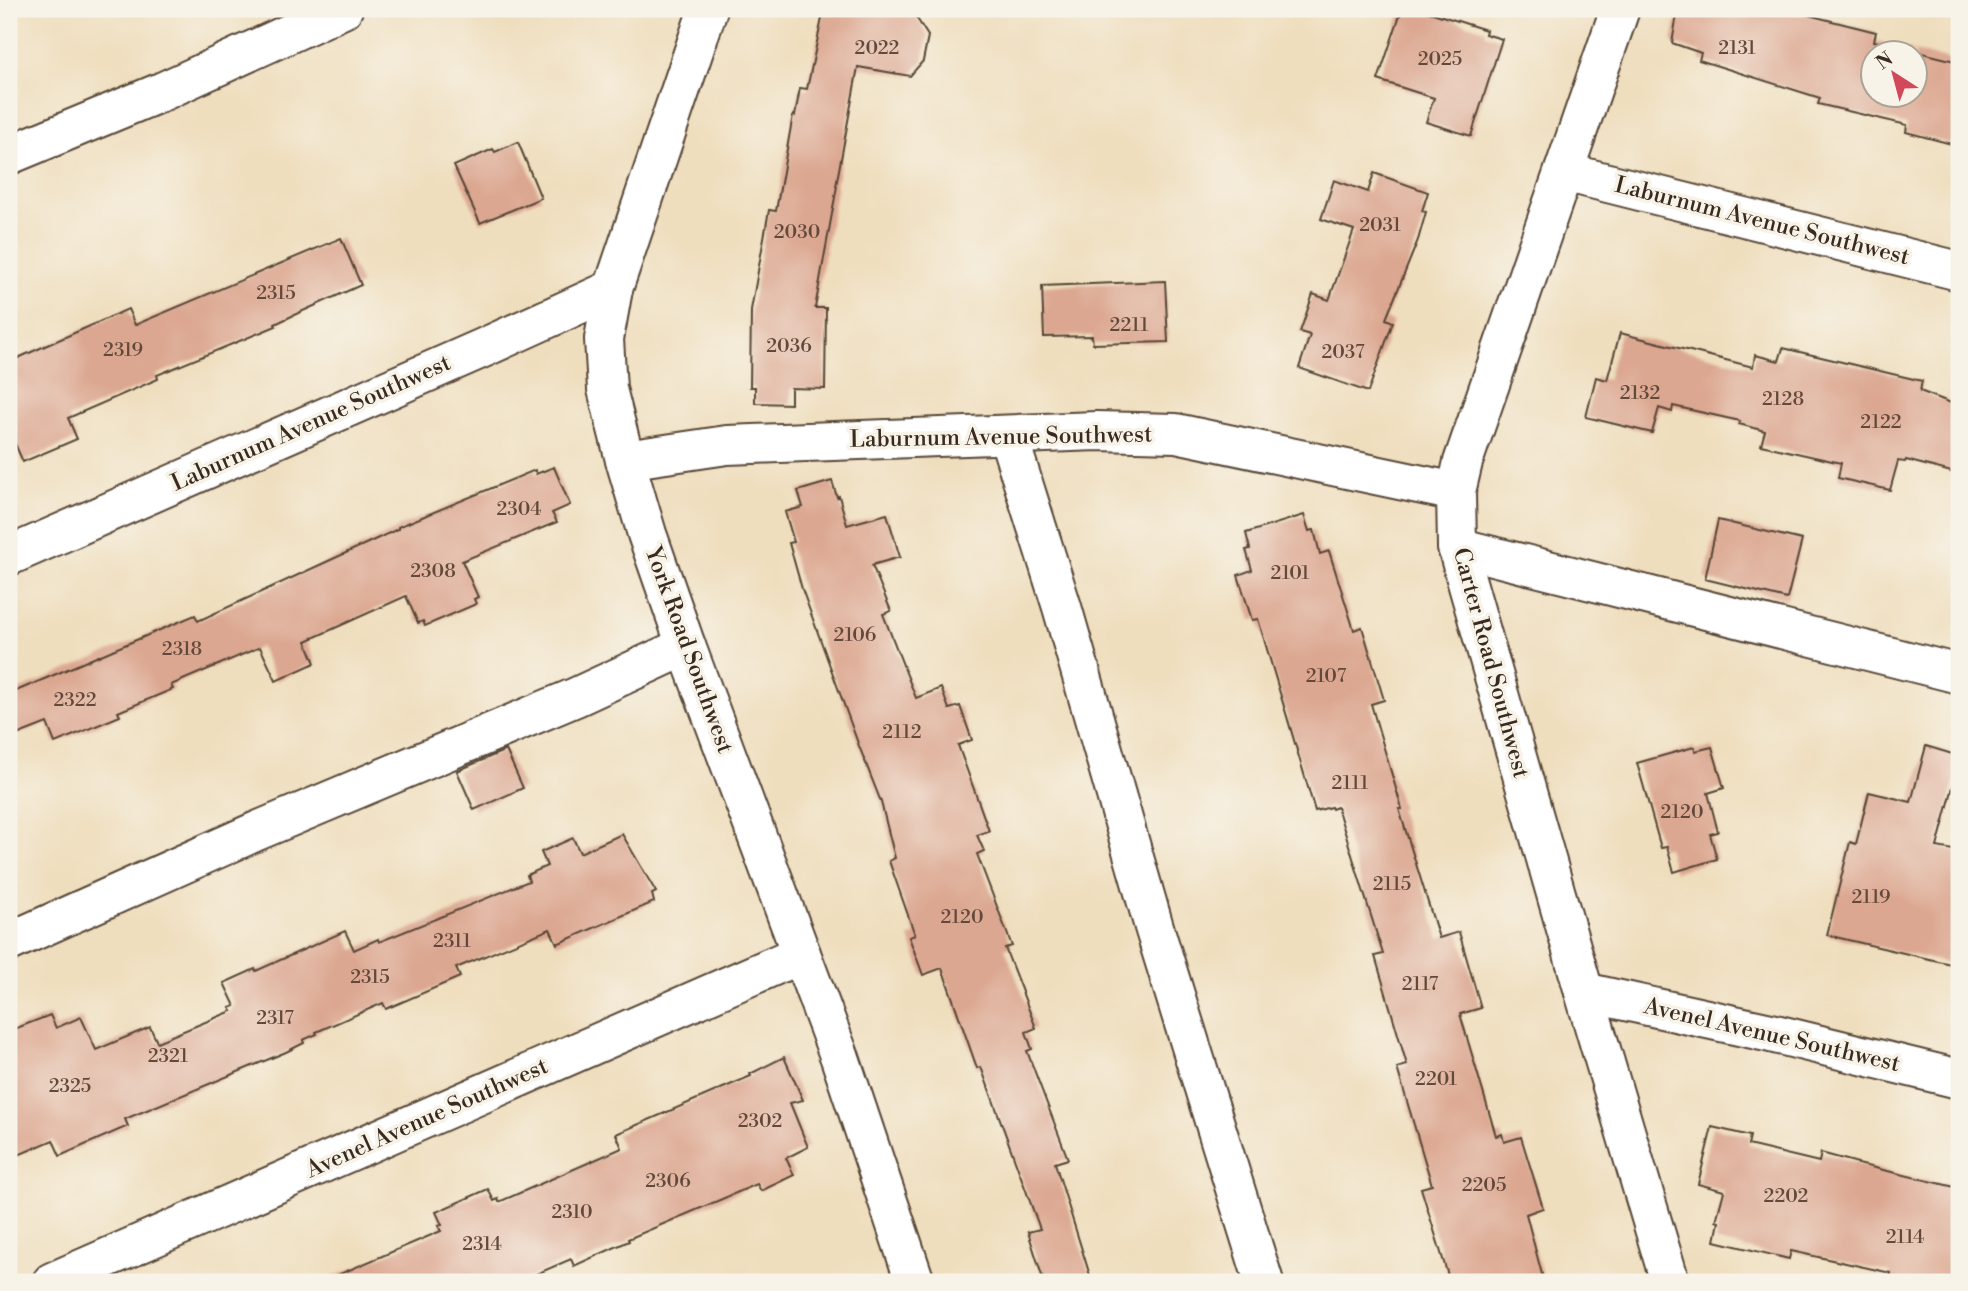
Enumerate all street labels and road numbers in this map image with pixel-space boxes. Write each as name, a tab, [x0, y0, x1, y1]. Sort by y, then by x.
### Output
street label: Laburnum Avenue Southwest	[1612, 171, 1912, 271]
street label: Laburnum Avenue Southwest	[167, 349, 455, 497]
street label: Laburnum Avenue Southwest	[849, 420, 1153, 454]
street label: York Road Southwest	[638, 542, 739, 757]
street label: Carter Road Southwest	[1447, 545, 1535, 781]
street label: Avenel Avenue Southwest	[1640, 992, 1903, 1078]
street label: Avenel Avenue Southwest	[301, 1052, 552, 1184]

